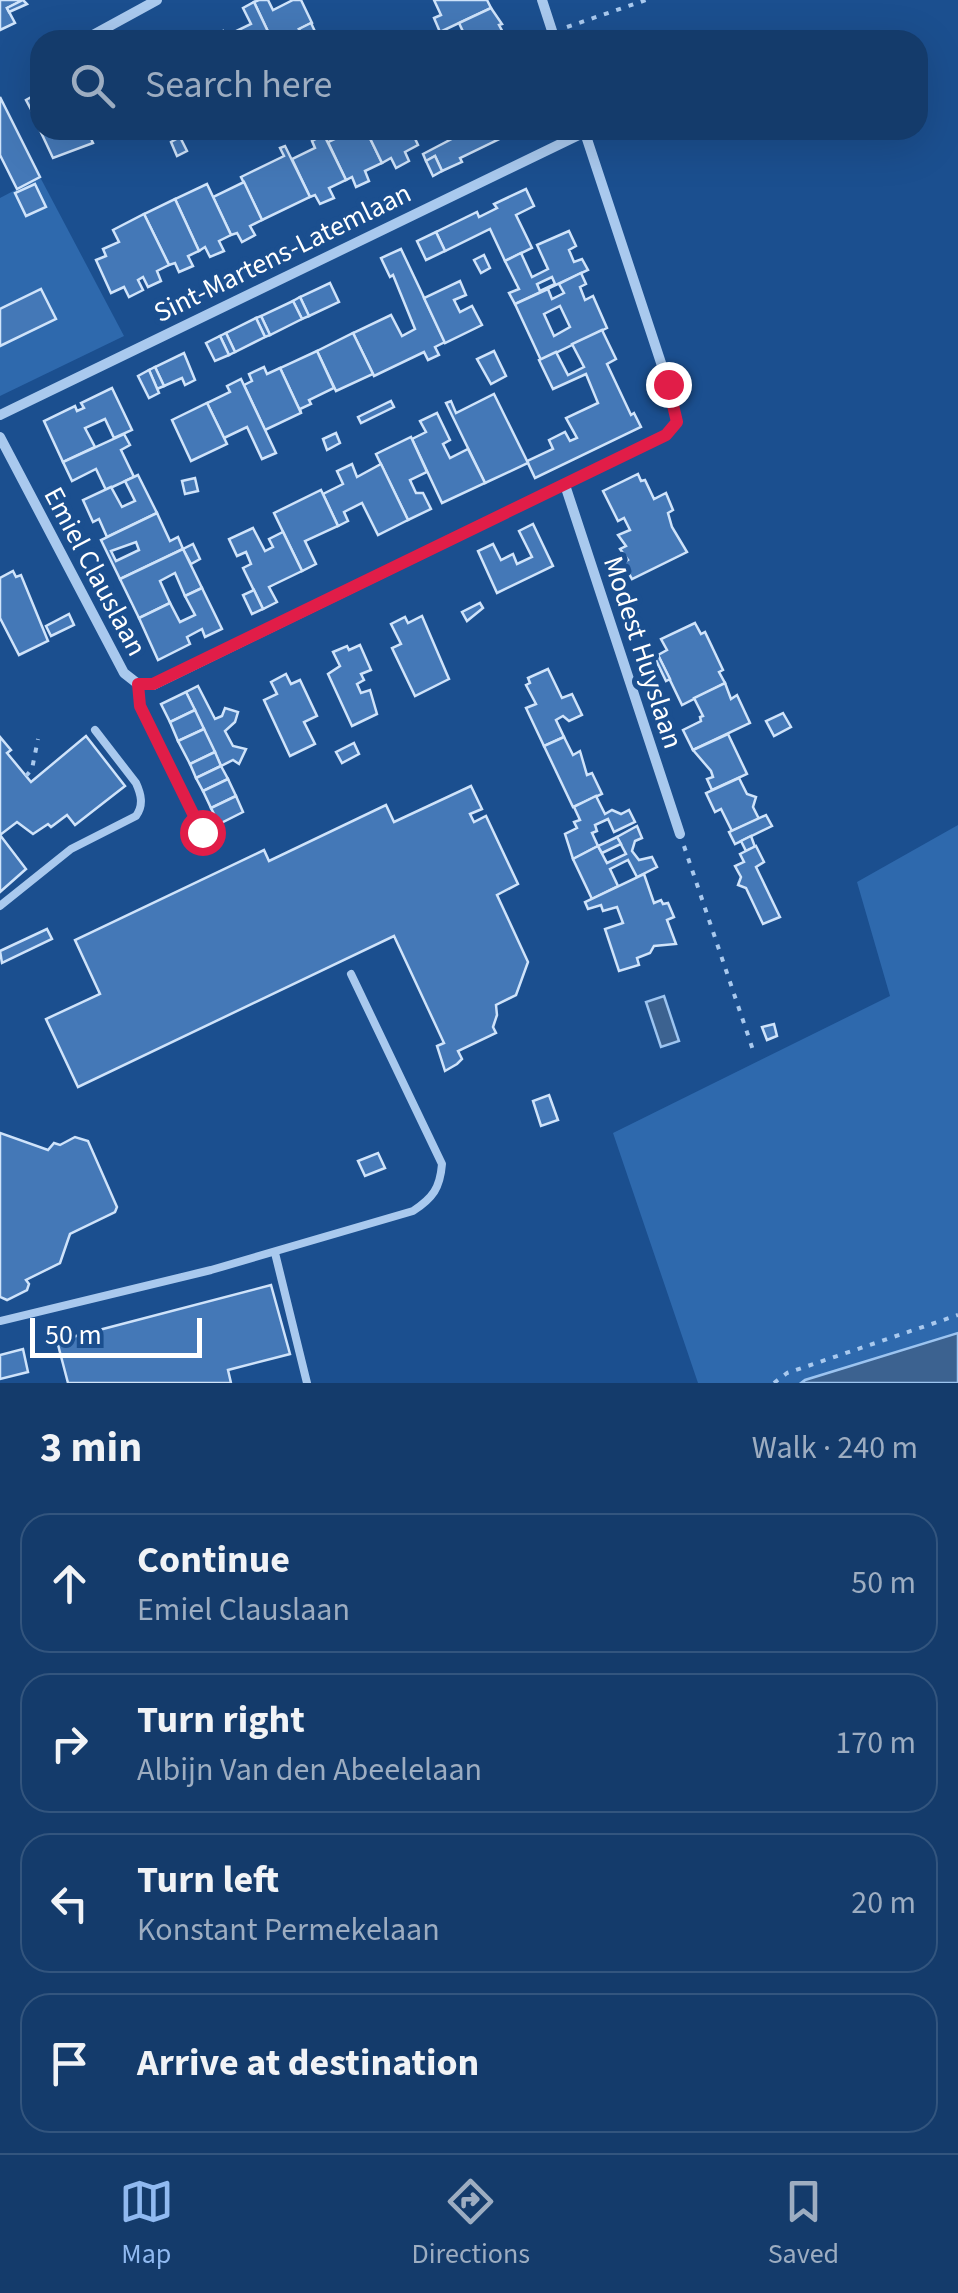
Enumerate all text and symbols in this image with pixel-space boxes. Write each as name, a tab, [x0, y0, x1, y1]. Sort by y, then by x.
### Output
search box	[30, 30, 928, 140]
icon: search	[65, 58, 120, 113]
text: Search here	[145, 58, 332, 112]
street label: Sint-Martens-Latemlaan	[147, 173, 418, 333]
route end	[646, 362, 692, 408]
street label: Emiel Clauslaan	[34, 480, 157, 663]
street label: Modest Huyslaan	[593, 551, 693, 754]
route start	[180, 810, 226, 856]
scale bar	[30, 1313, 202, 1358]
text: 50 m	[45, 1315, 102, 1355]
text: 3 min	[40, 1418, 142, 1478]
text: Walk · 240 m	[752, 1425, 918, 1471]
text: Continue	[137, 1533, 290, 1587]
icon: ahead	[42, 1556, 97, 1611]
text: 50 m	[851, 1560, 916, 1606]
text: Emiel Clauslaan	[137, 1587, 350, 1633]
text: Turn right	[137, 1693, 305, 1747]
icon: right	[42, 1716, 97, 1771]
text: 170 m	[835, 1720, 916, 1766]
text: Albijn Van den Abeelelaan	[137, 1747, 482, 1793]
text: Turn left	[137, 1853, 279, 1907]
icon: left	[42, 1876, 97, 1931]
text: 20 m	[851, 1880, 916, 1926]
text: Konstant Permekelaan	[137, 1907, 440, 1953]
icon: arrive	[42, 2036, 97, 2091]
text: Arrive at destination	[137, 2036, 479, 2090]
tab: Map	[119, 2174, 174, 2274]
tab: Directions	[412, 2174, 530, 2274]
tab: Saved	[768, 2174, 839, 2274]

